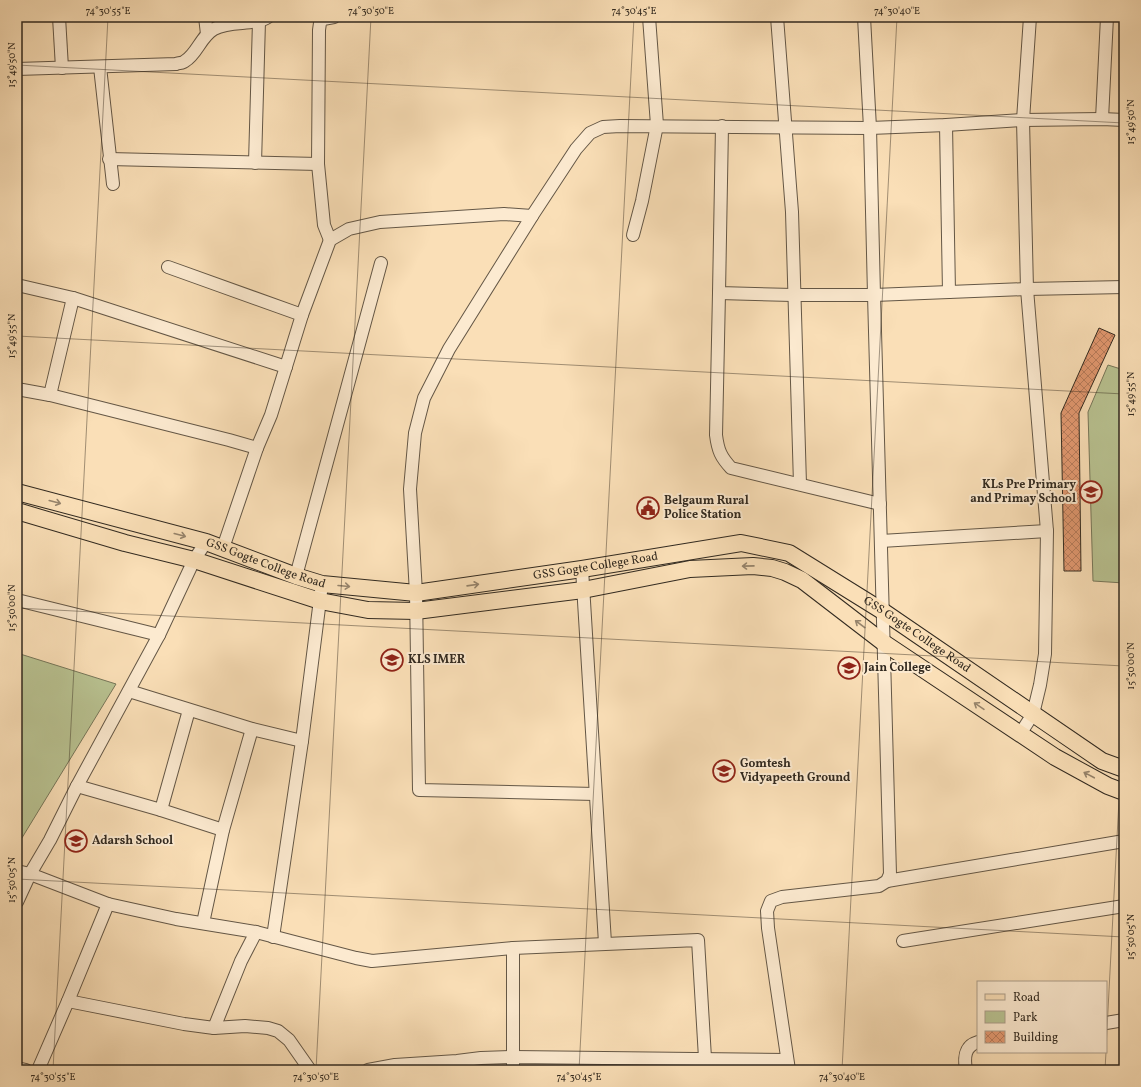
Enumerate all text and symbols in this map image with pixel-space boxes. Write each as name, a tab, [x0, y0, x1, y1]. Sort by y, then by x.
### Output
text: 74°30'55"E	[85, 4, 131, 18]
text: 74°30'50"E	[348, 4, 394, 18]
text: 74°30'45"E	[611, 4, 657, 18]
text: 74°30'40"E	[874, 4, 920, 18]
text: 15°49'50"N	[5, 42, 19, 88]
text: 15°49'50"N	[1124, 99, 1138, 145]
text: 15°49'55"N	[5, 313, 19, 358]
text: 15°49'55"N	[1124, 371, 1138, 416]
place label: KLs Pre Primary and Primay School	[970, 477, 1076, 507]
school or university icon: KLs Pre Primary and Primay School	[1078, 479, 1104, 505]
place label: Belgaum Rural Police Station	[664, 493, 749, 523]
public building icon: Belgaum Rural Police Station	[635, 495, 661, 521]
one-way arrow	[48, 499, 61, 506]
one-way arrow	[174, 532, 187, 539]
street label: GSS Gogte College Road	[203, 535, 328, 593]
street label: GSS Gogte College Road	[532, 549, 660, 584]
one-way arrow	[742, 563, 755, 570]
one-way arrow	[466, 581, 479, 589]
one-way arrow	[337, 583, 350, 590]
text: 15°50'00"N	[5, 584, 19, 632]
street label: GSS Gogte College Road	[860, 593, 974, 677]
one-way arrow	[855, 620, 866, 629]
text: 15°50'00"N	[1124, 642, 1138, 690]
school or university icon: KLS IMER	[379, 647, 405, 673]
place label: KLS IMER	[408, 652, 466, 668]
school or university icon: Jain College	[836, 655, 862, 681]
place label: Jain College	[863, 660, 931, 676]
one-way arrow	[973, 701, 985, 709]
place label: Gomtesh Vidyapeeth Ground	[740, 756, 851, 786]
school or university icon: Gomtesh Vidyapeeth Ground	[711, 758, 737, 784]
one-way arrow	[1083, 771, 1095, 778]
school or university icon: Adarsh School	[63, 828, 89, 854]
place label: Adarsh School	[92, 833, 173, 849]
text: 15°50'05"N	[5, 856, 19, 903]
text: 15°50'05"N	[1124, 913, 1138, 960]
legend	[977, 981, 1107, 1053]
text: Road	[1013, 990, 1040, 1006]
text: Park	[1013, 1010, 1038, 1026]
text: Building	[1013, 1030, 1058, 1046]
text: 74°30'55"E	[30, 1070, 76, 1084]
text: 74°30'50"E	[293, 1070, 339, 1084]
text: 74°30'45"E	[556, 1070, 602, 1084]
text: 74°30'40"E	[819, 1070, 865, 1084]

